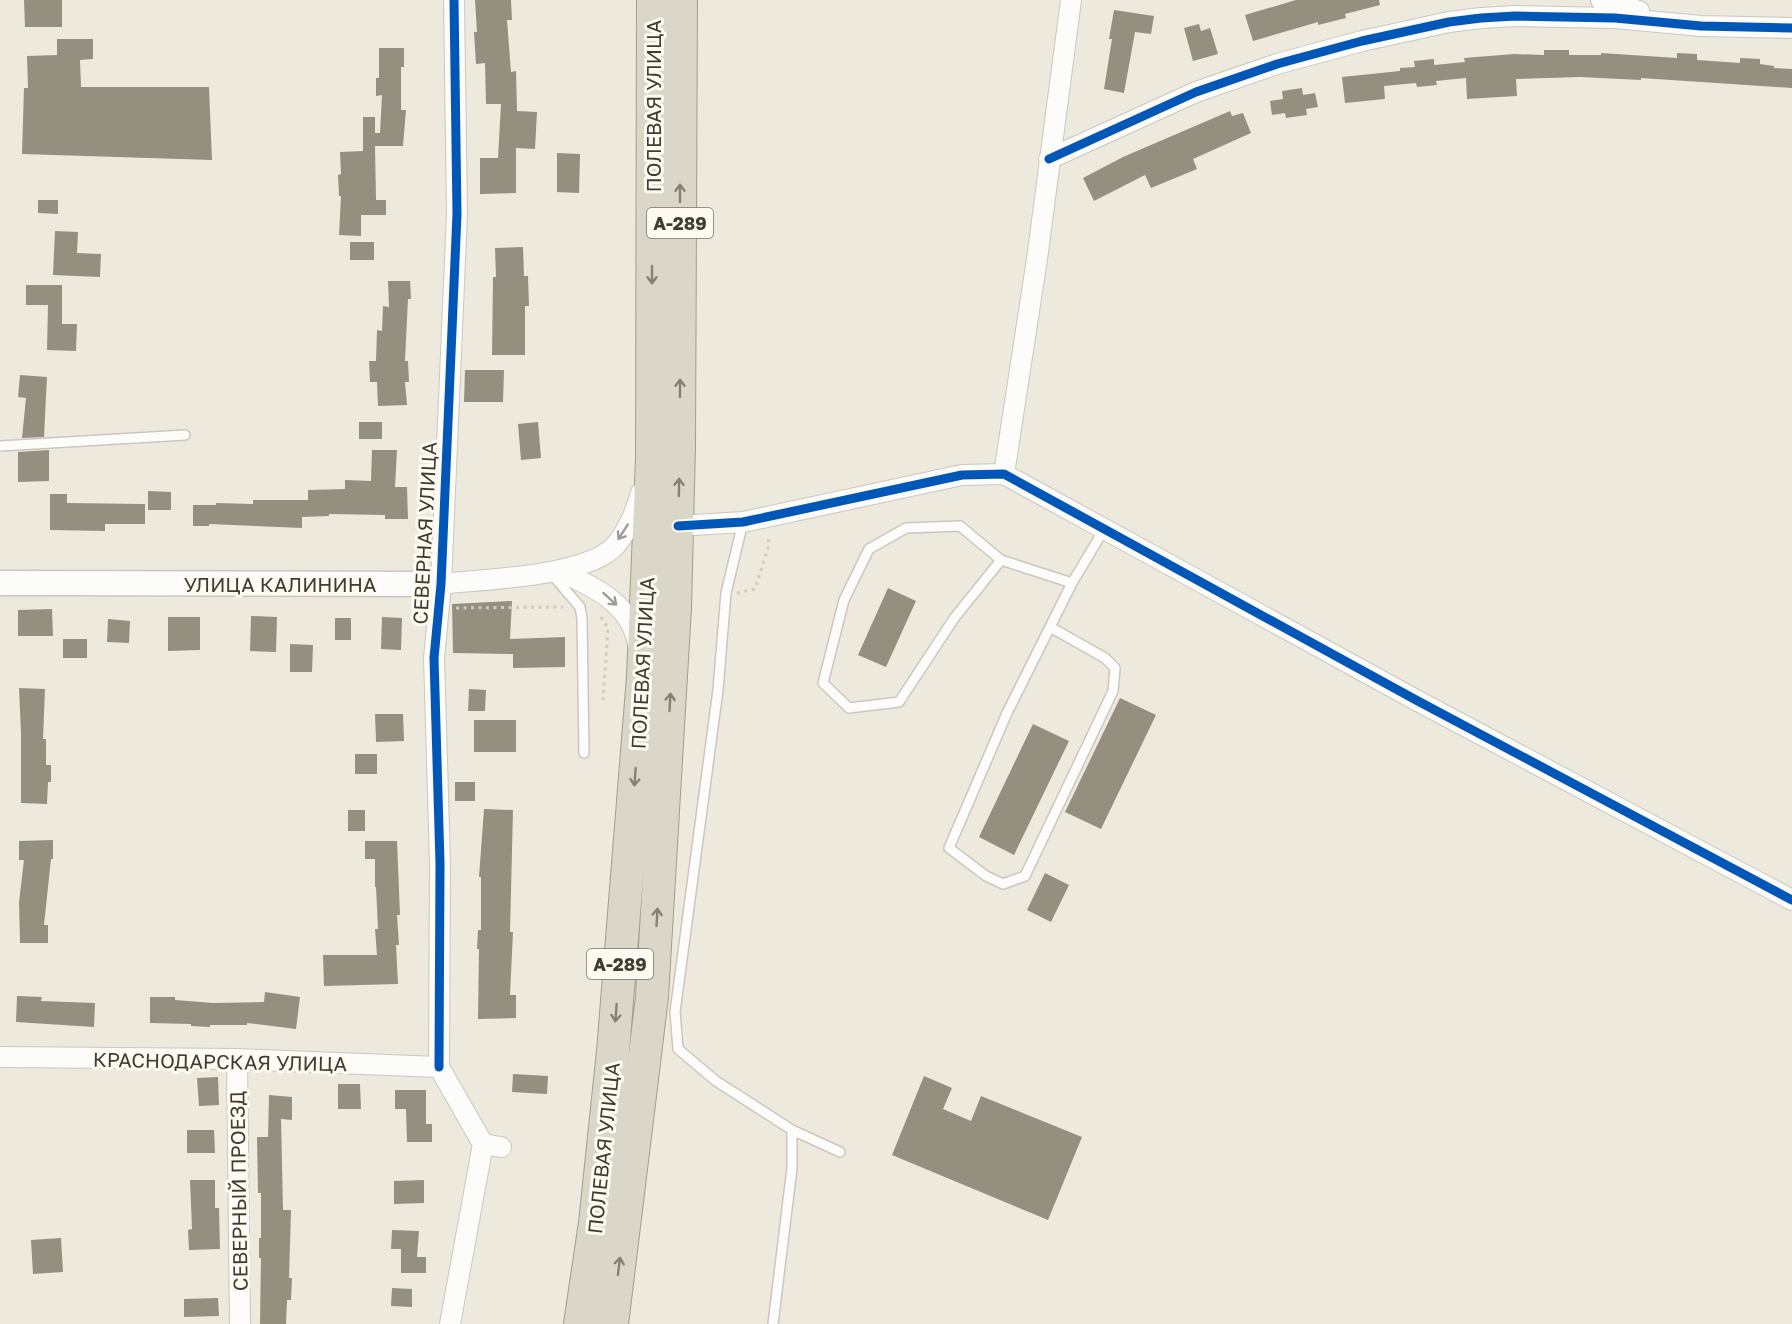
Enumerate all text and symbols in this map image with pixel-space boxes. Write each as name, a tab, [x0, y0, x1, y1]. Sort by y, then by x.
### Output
street label: ПОЛЕВАЯ УЛИЦА	[641, 20, 665, 192]
one-way arrow	[674, 184, 686, 204]
road number: А-289	[647, 208, 713, 238]
one-way arrow	[646, 264, 658, 284]
one-way arrow	[674, 379, 685, 399]
street label: СЕВЕРНАЯ УЛИЦА	[407, 441, 441, 625]
one-way arrow	[673, 477, 685, 497]
one-way arrow	[617, 523, 629, 540]
street label: УЛИЦА КАЛИНИНА	[184, 572, 376, 596]
street label: ПОЛЕВАЯ УЛИЦА	[626, 576, 658, 750]
one-way arrow	[602, 592, 617, 606]
one-way arrow	[664, 692, 675, 712]
one-way arrow	[629, 767, 640, 787]
one-way arrow	[652, 908, 663, 928]
road number: А-289	[587, 949, 653, 979]
one-way arrow	[611, 1003, 622, 1023]
street label: КРАСНОДАРСКАЯ УЛИЦА	[93, 1047, 347, 1075]
street label: ПОЛЕВАЯ УЛИЦА	[582, 1061, 624, 1235]
street label: СЕВЕРНЫЙ ПРОЕЗД	[224, 1091, 252, 1291]
one-way arrow	[614, 1257, 625, 1276]

